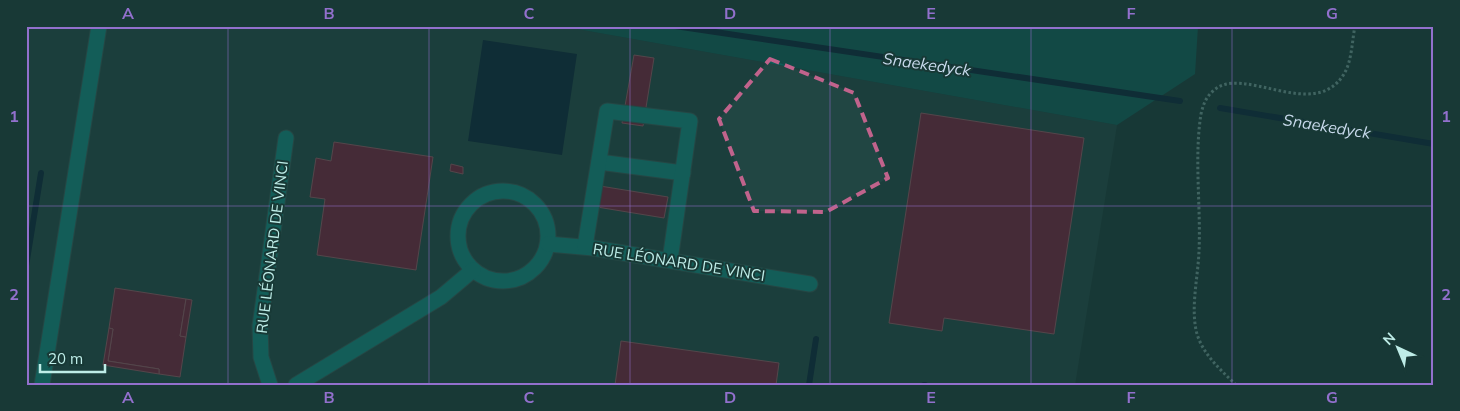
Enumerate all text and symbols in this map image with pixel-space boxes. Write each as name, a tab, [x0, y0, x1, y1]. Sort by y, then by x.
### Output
text: A	[122, 3, 134, 23]
text: B	[323, 3, 335, 23]
text: C	[524, 3, 535, 23]
text: D	[724, 3, 736, 23]
text: E	[926, 3, 936, 23]
text: F	[1126, 3, 1136, 23]
text: G	[1326, 3, 1338, 23]
water label: Snaekedyck	[882, 48, 973, 80]
text: 1	[9, 106, 19, 126]
text: 1	[1441, 106, 1451, 126]
water label: Snaekedyck	[1282, 109, 1373, 143]
street label: RUE LÉONARD DE VINCI	[252, 159, 292, 335]
street label: RUE LÉONARD DE VINCI	[592, 239, 766, 285]
text: 2	[9, 284, 19, 304]
text: 2	[1441, 284, 1451, 304]
north arrow	[1372, 324, 1422, 374]
text: N	[1379, 329, 1399, 349]
scale bar	[40, 341, 105, 373]
text: 20 m	[48, 349, 83, 368]
text: A	[122, 387, 134, 407]
text: B	[323, 387, 335, 407]
text: C	[524, 387, 535, 407]
text: D	[724, 387, 736, 407]
text: E	[926, 387, 936, 407]
text: F	[1126, 387, 1136, 407]
text: G	[1326, 387, 1338, 407]

